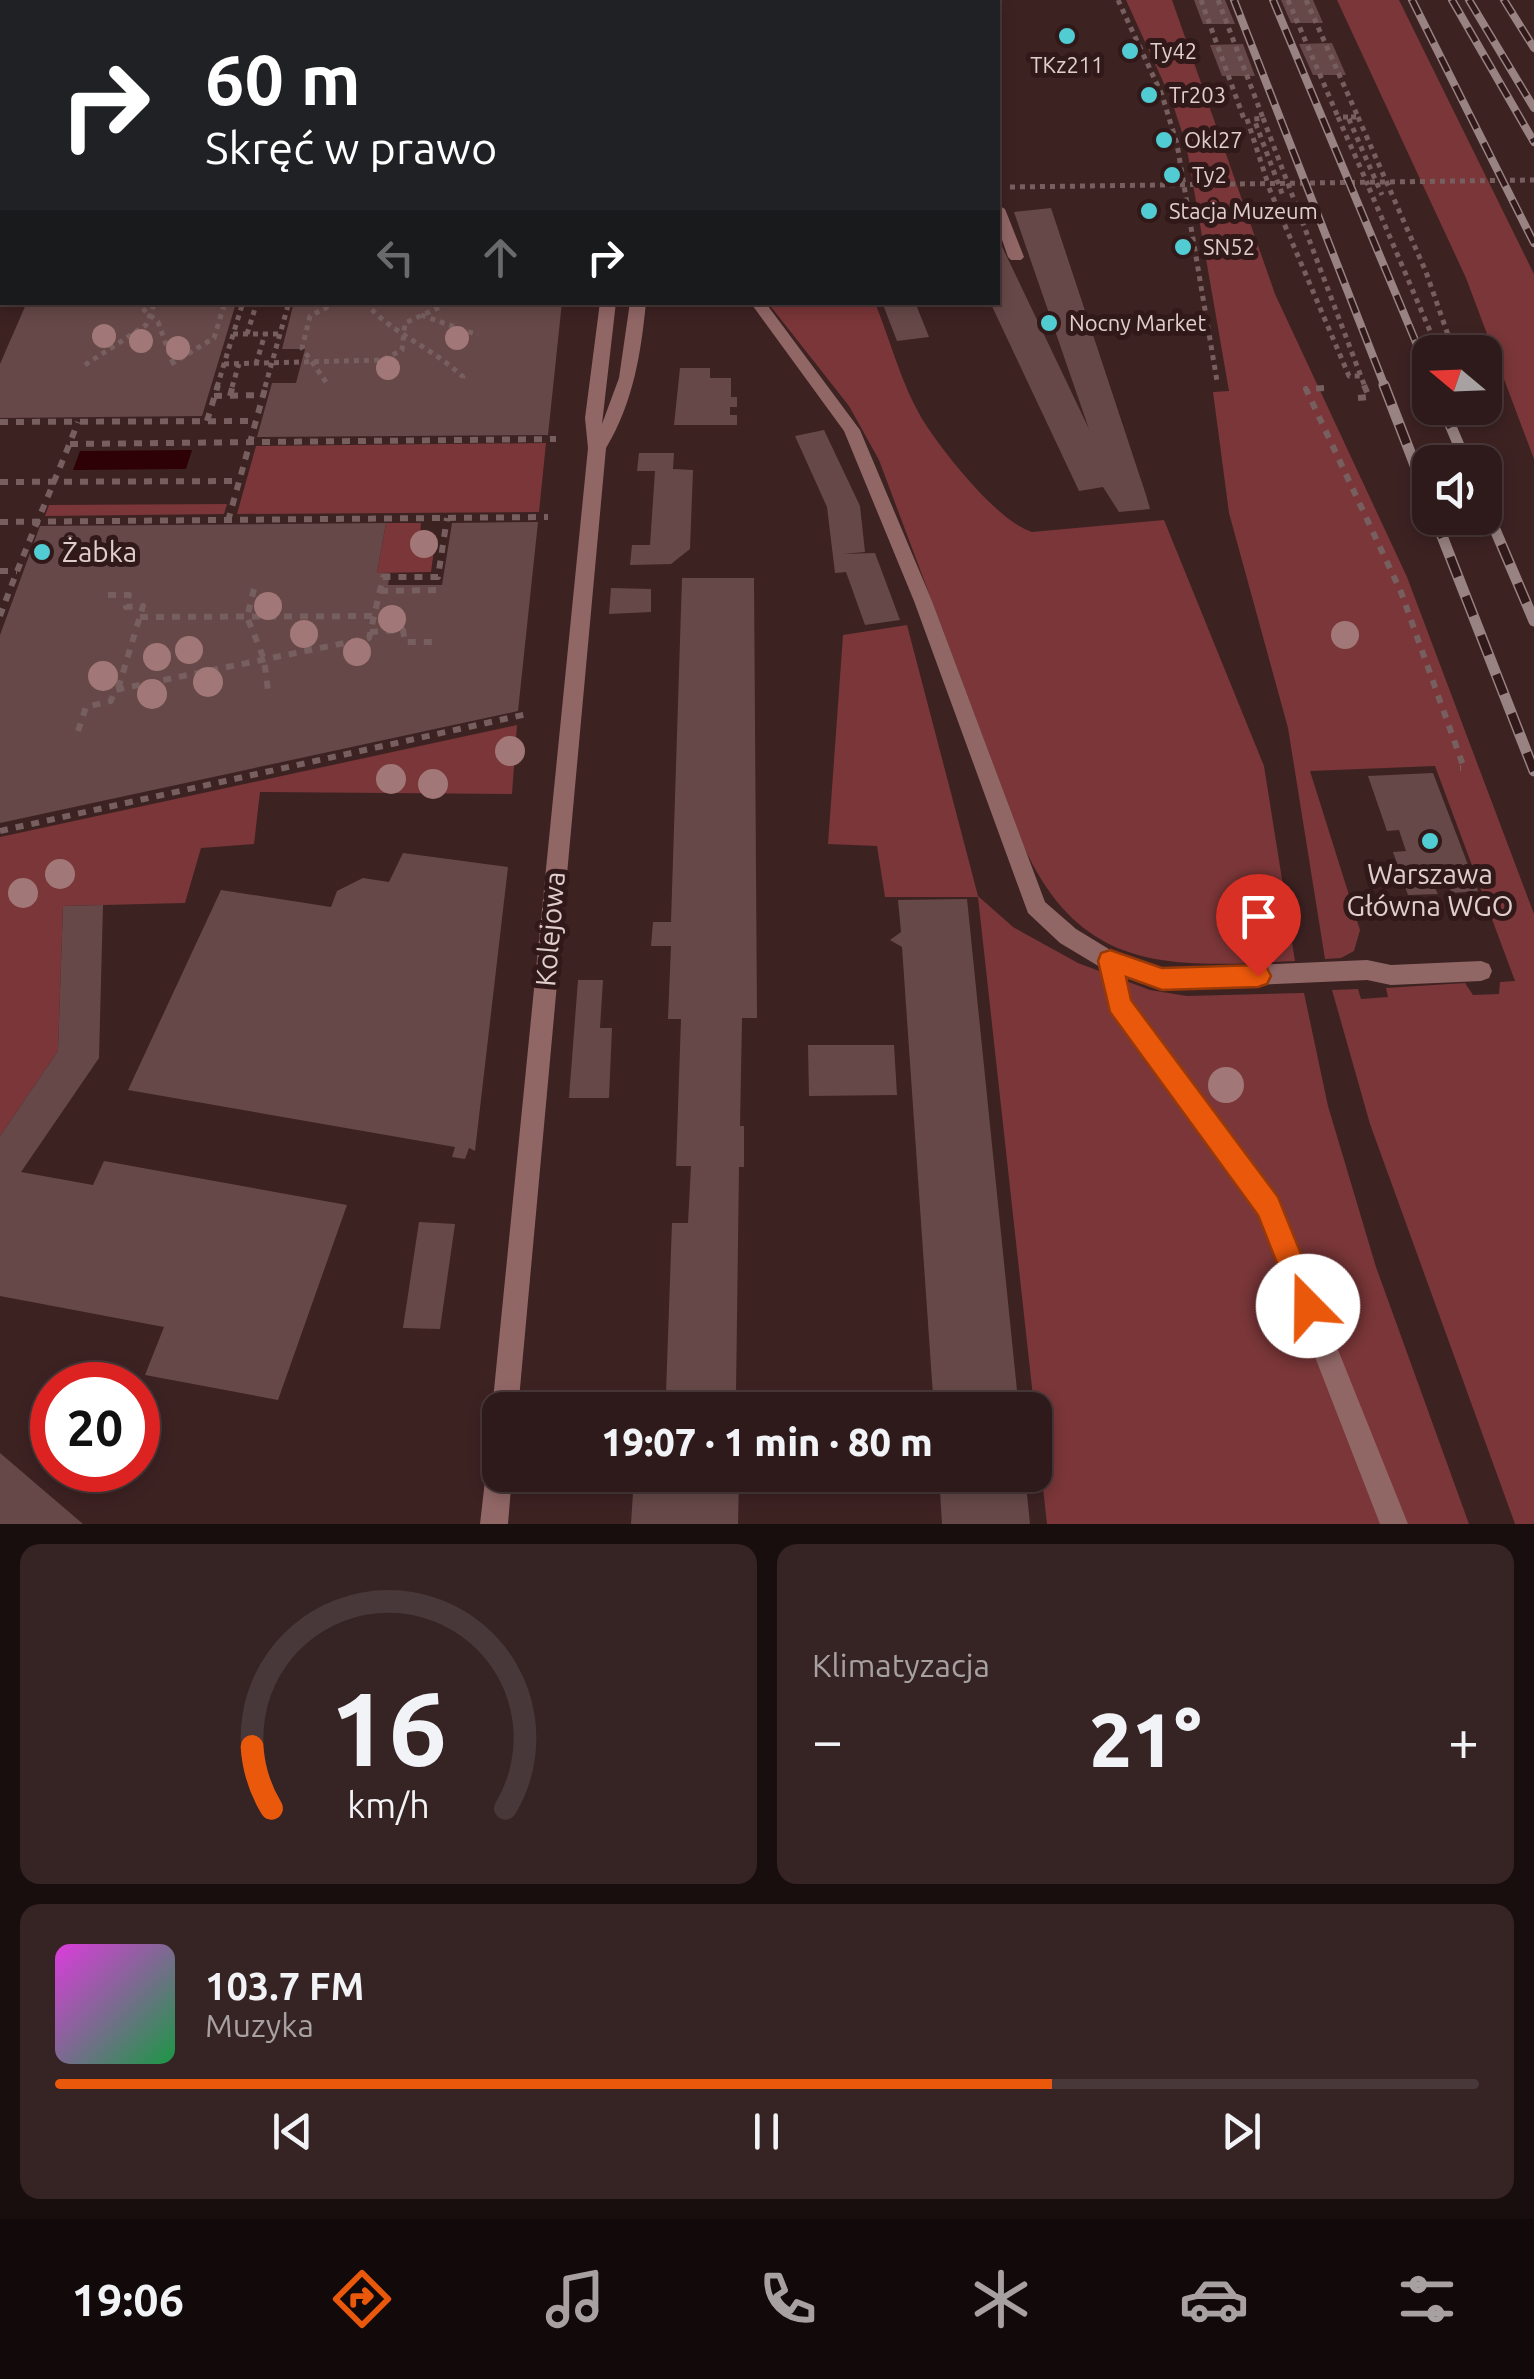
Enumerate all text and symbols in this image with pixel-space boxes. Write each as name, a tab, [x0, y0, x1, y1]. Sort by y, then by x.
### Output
marker: TKz211	[1056, 25, 1078, 47]
place label: Ty42	[1150, 38, 1197, 63]
icon: right	[40, 40, 170, 170]
text: 60 m	[205, 40, 361, 118]
marker: Ty42	[1119, 40, 1141, 62]
place label: TKz211	[1030, 52, 1104, 77]
place label: Tr203	[1169, 82, 1226, 107]
marker: Tr203	[1138, 84, 1160, 106]
text: Skręć w prawo	[205, 122, 497, 173]
place label: Okl27	[1184, 127, 1243, 152]
marker: Okl27	[1153, 129, 1175, 151]
place label: Ty2	[1192, 162, 1227, 187]
marker: Ty2	[1161, 164, 1183, 186]
place label: Stacja Muzeum	[1169, 198, 1318, 223]
marker: Stacja Muzeum	[1138, 200, 1160, 222]
icon: left	[368, 230, 423, 285]
icon: ahead	[473, 230, 528, 285]
icon: right	[578, 230, 633, 285]
place label: SN52	[1203, 234, 1255, 259]
marker: SN52	[1172, 236, 1194, 258]
place label: Nocny Market	[1069, 310, 1206, 335]
marker: Nocny Market	[1038, 312, 1060, 334]
north arrow	[1412, 335, 1502, 425]
map controls	[1412, 335, 1502, 535]
button: sound	[1412, 445, 1502, 535]
place label: Żabka	[62, 536, 137, 567]
marker: Żabka	[31, 541, 53, 563]
marker: Warszawa Główna WGO	[1419, 830, 1441, 852]
place label: Warszawa Główna WGO	[1346, 858, 1514, 921]
street label: Kolejowa	[529, 870, 570, 988]
pin	[1216, 874, 1301, 977]
icon: arrive	[1231, 889, 1286, 944]
position arrow	[1256, 1254, 1360, 1358]
speed limit sign: 20	[30, 1362, 160, 1492]
text: 19:07 · 1 min · 80 m	[601, 1421, 933, 1463]
text: Klimatyzacja	[812, 1647, 990, 1683]
text: 16	[330, 1669, 447, 1786]
text: 21°	[1090, 1697, 1201, 1781]
text: −	[812, 1709, 843, 1770]
text: +	[1448, 1709, 1479, 1770]
text: km/h	[347, 1785, 430, 1825]
text: 103.7 FM	[205, 1965, 364, 2007]
text: Muzyka	[205, 2007, 314, 2043]
icon: previous	[265, 2104, 320, 2159]
icon: pause	[739, 2104, 794, 2159]
icon: next	[1214, 2104, 1269, 2159]
icon: directions	[327, 2264, 397, 2334]
icon: music	[540, 2264, 610, 2334]
icon: phone	[753, 2264, 823, 2334]
icon: climate	[966, 2264, 1036, 2334]
icon: car	[1179, 2264, 1249, 2334]
icon: filters	[1392, 2264, 1462, 2334]
text: 19:06	[72, 2274, 184, 2325]

